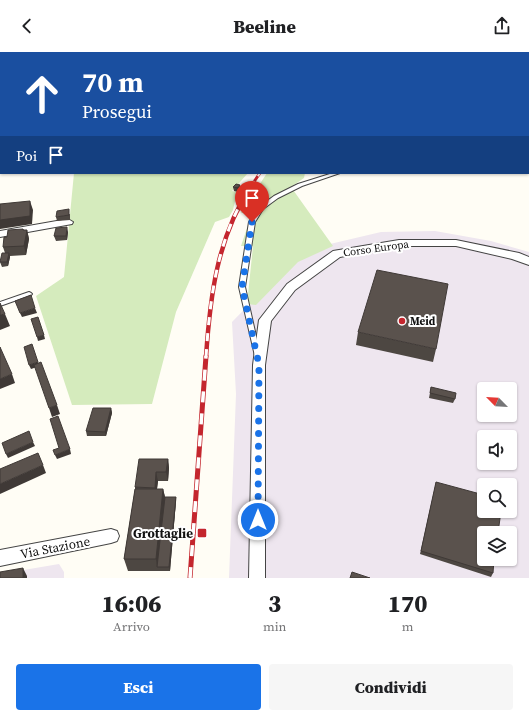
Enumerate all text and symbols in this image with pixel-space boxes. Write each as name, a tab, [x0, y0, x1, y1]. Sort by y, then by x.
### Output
text: Beeline	[233, 14, 296, 39]
icon: back	[16, 15, 38, 37]
icon: share	[491, 15, 513, 37]
text: 70 m	[82, 63, 144, 101]
icon: ahead	[16, 68, 68, 120]
text: Prosegui	[82, 99, 152, 124]
icon: arrive	[45, 144, 67, 166]
text: Poi	[16, 145, 37, 166]
pin	[235, 181, 269, 222]
icon: arrive	[241, 187, 263, 209]
street label: Corso Europa	[342, 236, 410, 261]
place label: Meid	[410, 314, 436, 329]
marker: Meid	[397, 316, 407, 326]
north arrow	[477, 382, 517, 422]
map controls	[477, 382, 517, 566]
button: sound	[477, 430, 517, 470]
button: search	[477, 478, 517, 518]
position arrow	[237, 499, 279, 541]
place label: Grottaglie	[133, 525, 193, 542]
button: layers	[477, 526, 517, 566]
marker: Grottaglie	[196, 527, 208, 539]
street label: Via Stazione	[19, 532, 92, 563]
text: 16:06	[101, 587, 162, 620]
text: 3	[268, 587, 281, 620]
text: 170	[388, 587, 428, 620]
text: Arrivo	[113, 618, 150, 635]
text: min	[263, 618, 286, 635]
text: m	[402, 618, 414, 635]
button: Esci	[16, 664, 261, 710]
button: Condividi	[269, 664, 513, 710]

